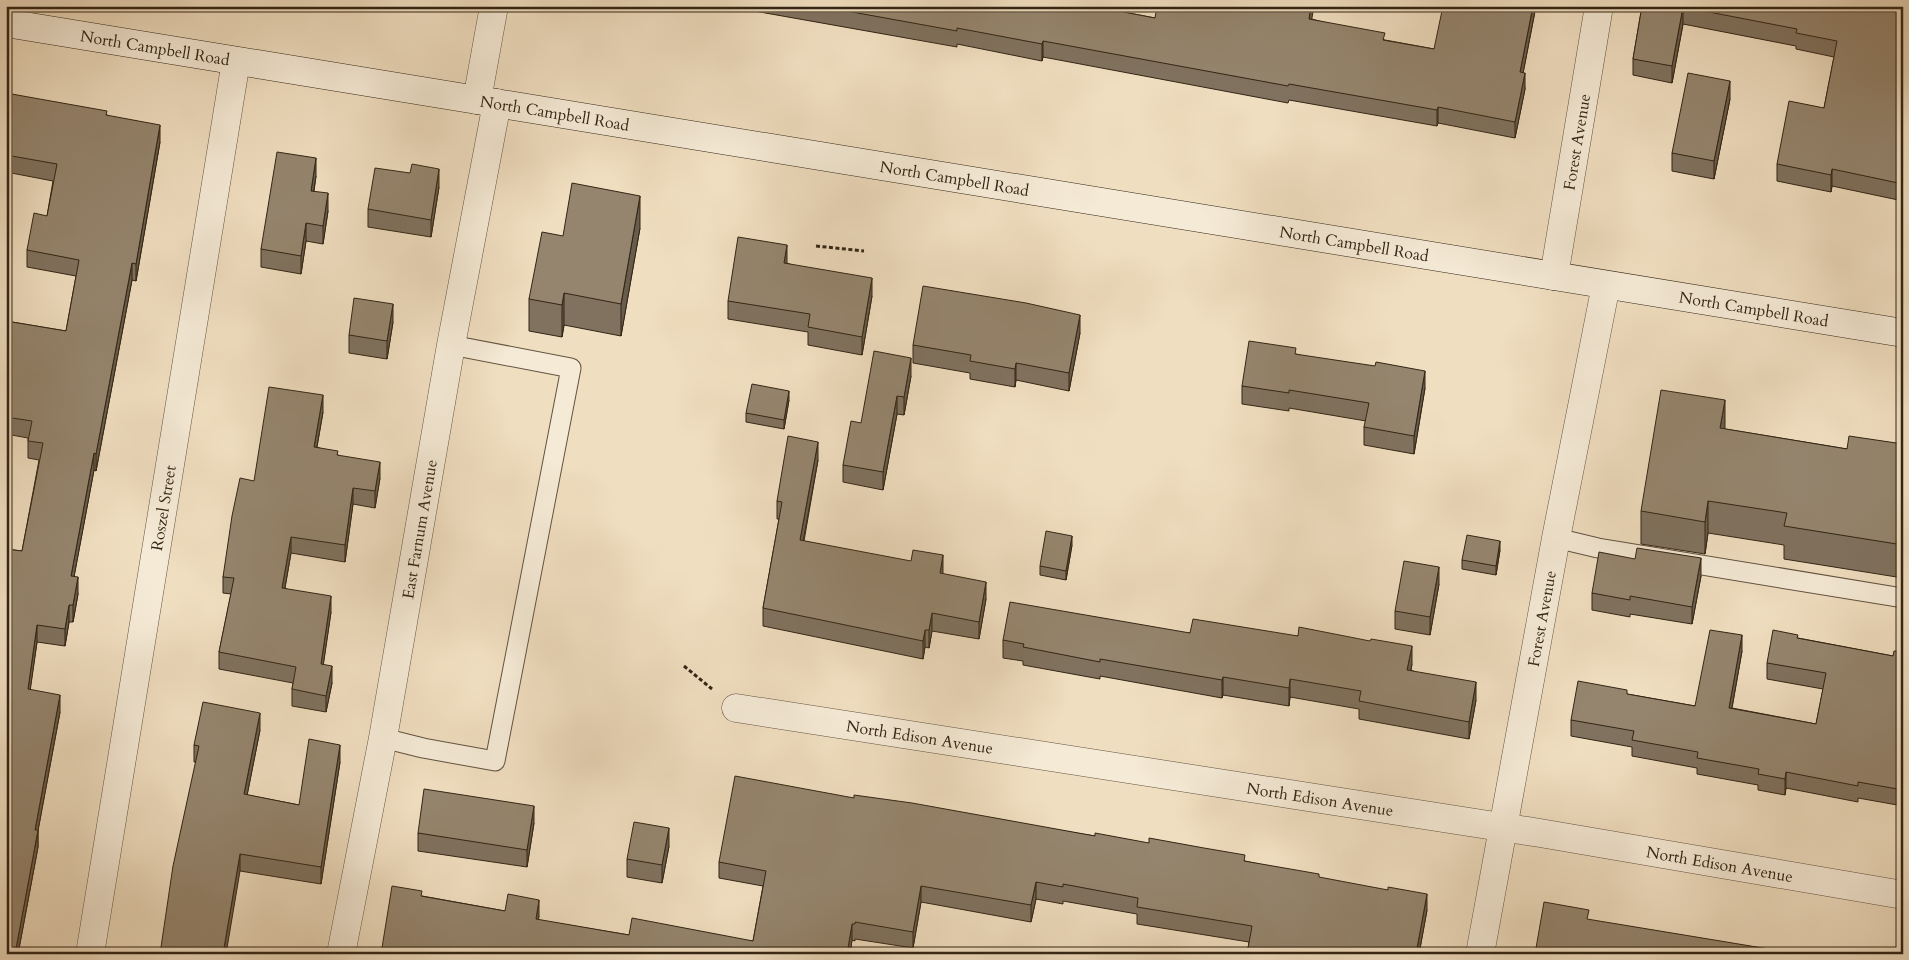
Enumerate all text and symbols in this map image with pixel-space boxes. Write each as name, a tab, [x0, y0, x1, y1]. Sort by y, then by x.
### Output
street label: North Campbell Road	[79, 25, 232, 71]
street label: North Campbell Road	[478, 91, 631, 137]
street label: Forest Avenue	[1558, 92, 1596, 192]
street label: North Campbell Road	[878, 156, 1031, 202]
street label: North Campbell Road	[1278, 221, 1431, 267]
street label: North Campbell Road	[1677, 287, 1830, 333]
street label: East Farnum Avenue	[397, 458, 443, 601]
street label: Roszel Street	[146, 464, 182, 553]
street label: Forest Avenue	[1523, 569, 1562, 669]
street label: North Edison Avenue	[845, 715, 995, 760]
street label: North Edison Avenue	[1245, 778, 1395, 822]
street label: North Edison Avenue	[1645, 841, 1795, 888]

